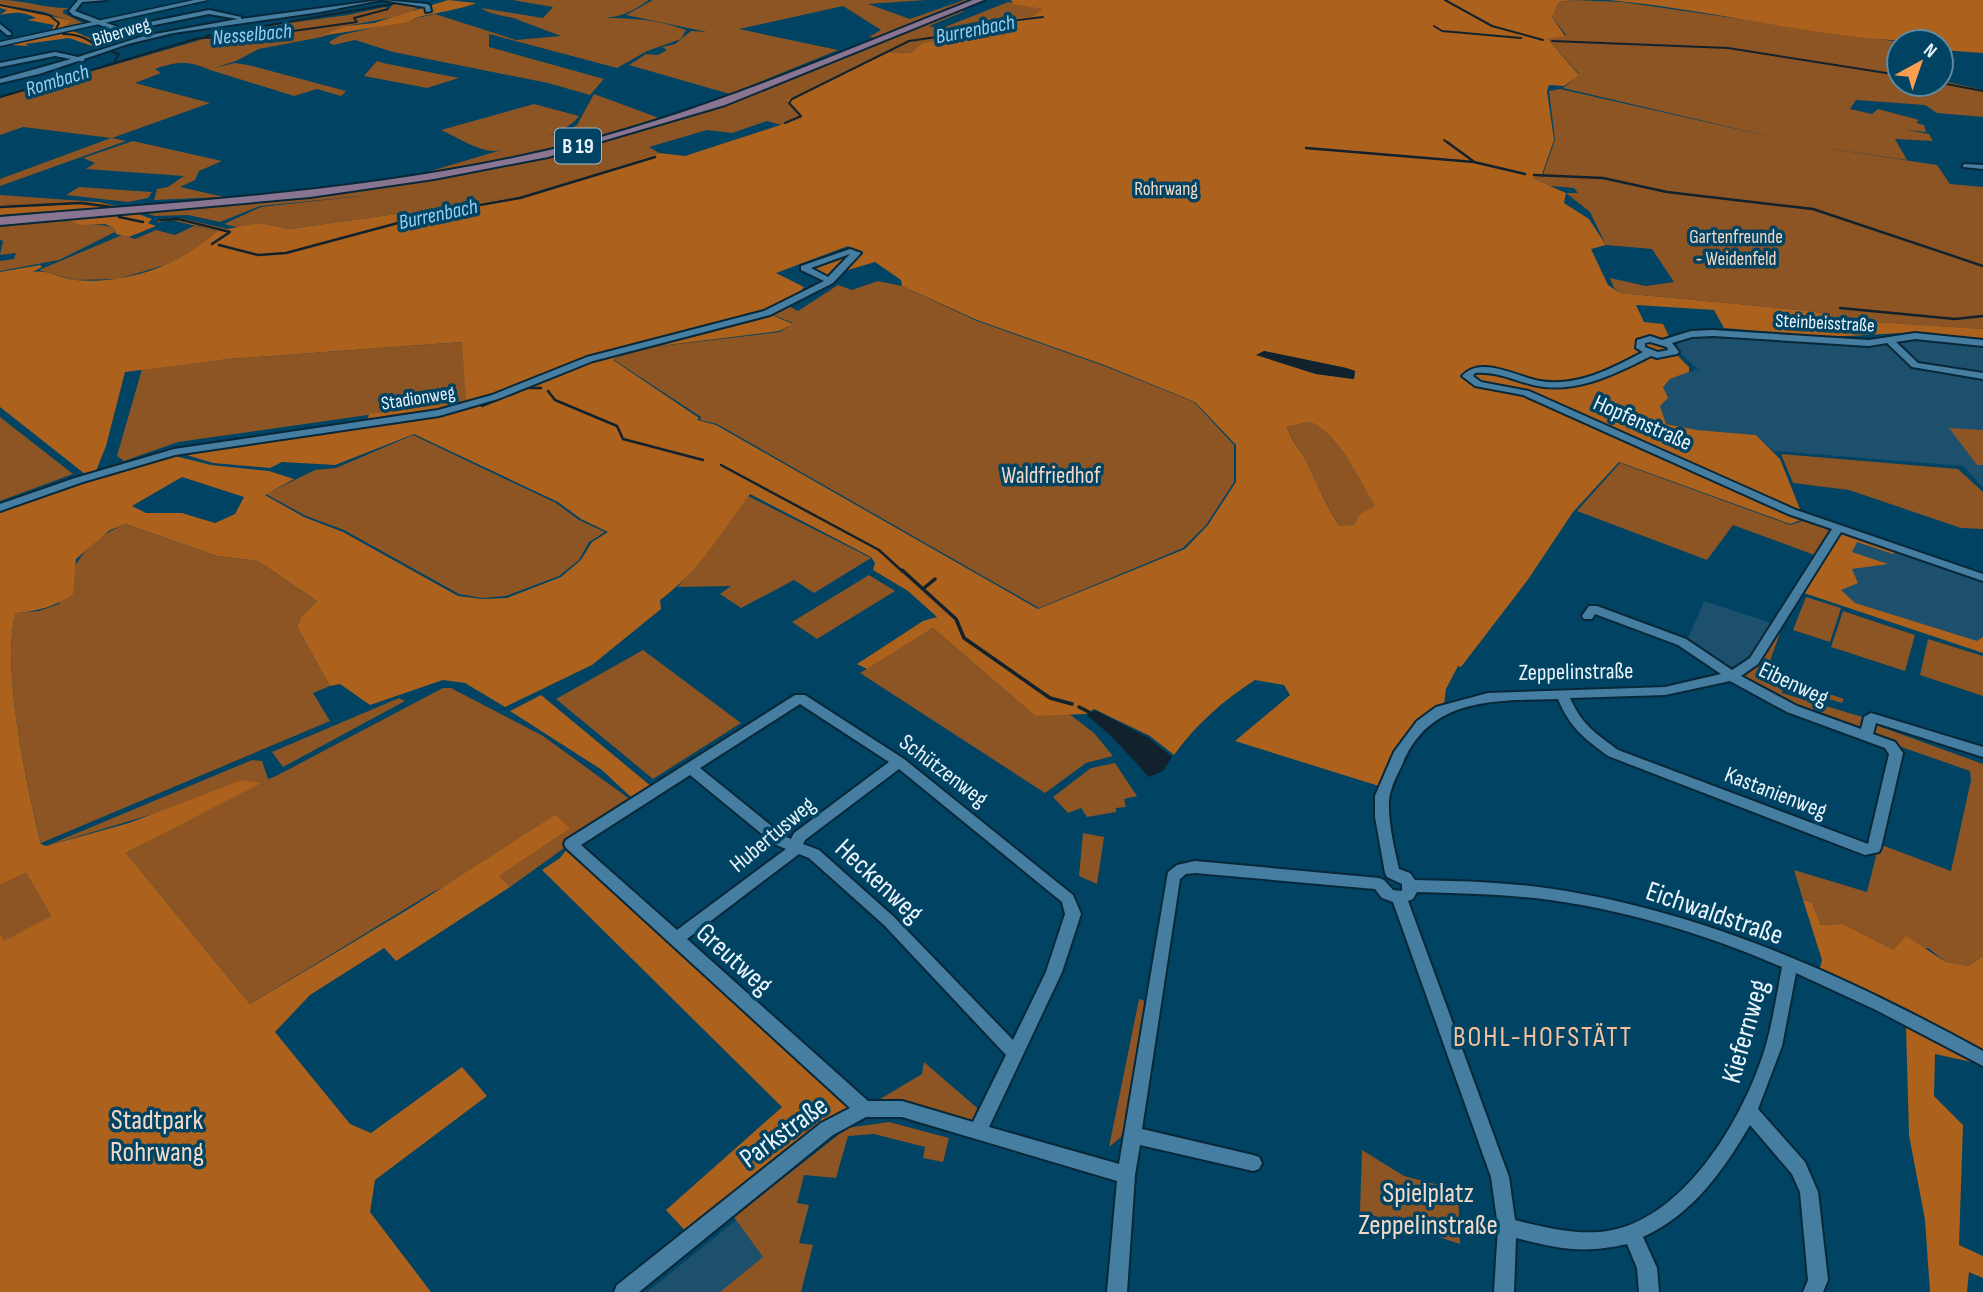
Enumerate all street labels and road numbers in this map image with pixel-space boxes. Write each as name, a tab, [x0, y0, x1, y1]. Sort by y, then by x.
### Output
street label: Biberweg	[90, 13, 153, 52]
road number: B 19	[555, 128, 601, 164]
street label: Steinbeisstraße	[1775, 309, 1875, 338]
street label: Stadionweg	[380, 381, 457, 416]
street label: Hopfenstraße	[1589, 389, 1696, 457]
street label: Eibenweg	[1754, 656, 1833, 712]
street label: Zeppelinstraße	[1518, 657, 1634, 687]
street label: Schützenweg	[893, 728, 993, 813]
street label: Kastanienweg	[1720, 761, 1831, 825]
street label: Hubertusweg	[724, 791, 821, 879]
street label: Heckenweg	[828, 832, 930, 930]
street label: Eichwaldstraße	[1642, 875, 1787, 952]
street label: Greutweg	[689, 916, 779, 1002]
street label: Kiefernweg	[1715, 976, 1776, 1087]
street label: Parkstraße	[734, 1089, 834, 1175]

